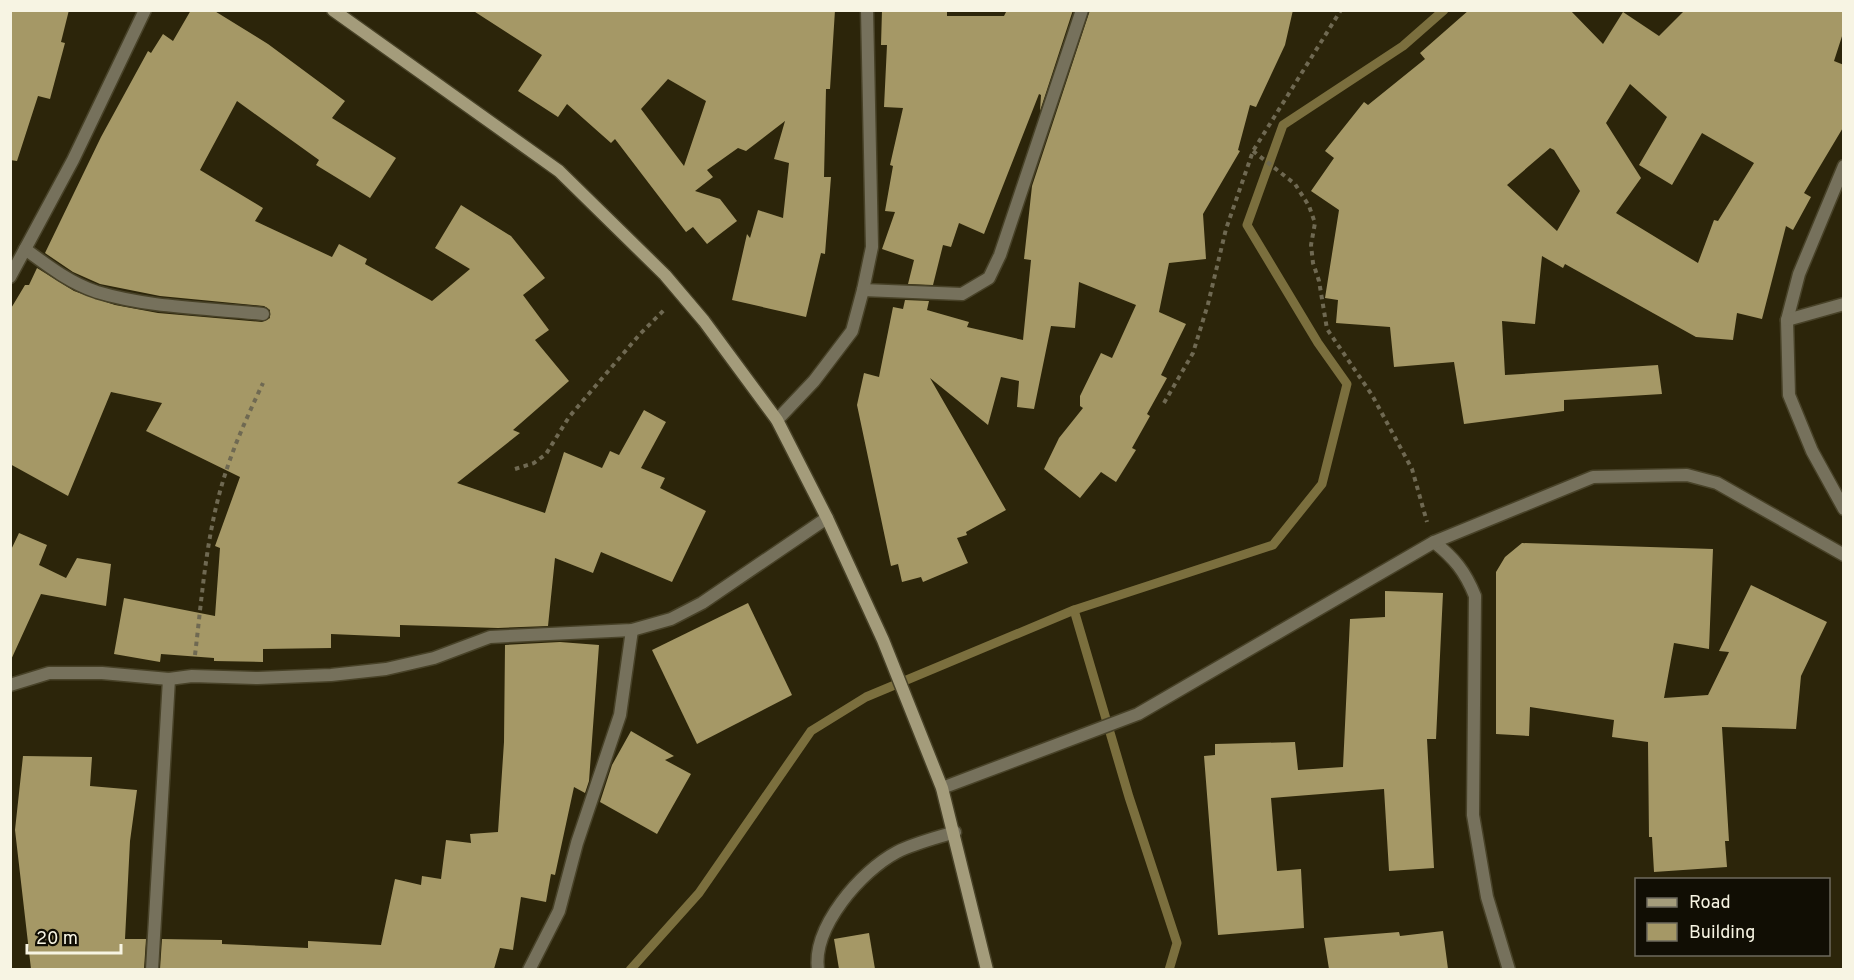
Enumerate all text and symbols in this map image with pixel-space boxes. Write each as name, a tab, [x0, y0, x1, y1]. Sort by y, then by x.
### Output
legend	[1635, 878, 1830, 956]
text: Road	[1689, 892, 1731, 915]
scale bar	[27, 917, 122, 955]
text: Building	[1689, 922, 1755, 945]
text: 20 m	[36, 928, 78, 951]

